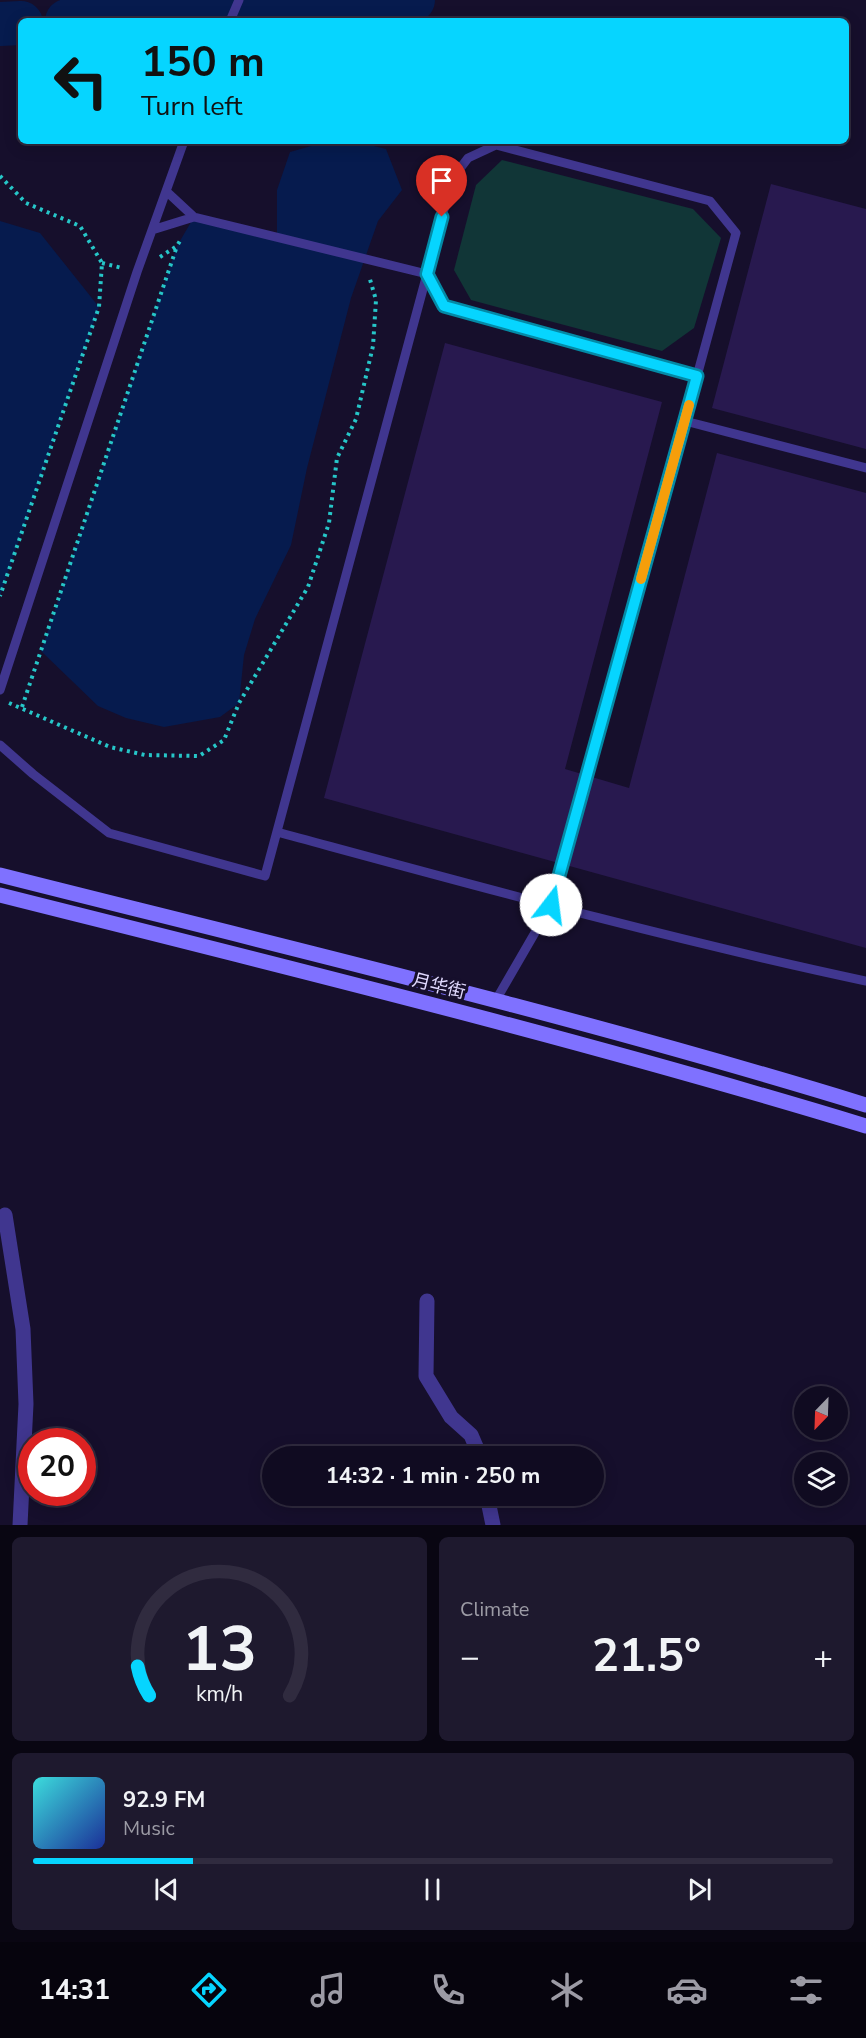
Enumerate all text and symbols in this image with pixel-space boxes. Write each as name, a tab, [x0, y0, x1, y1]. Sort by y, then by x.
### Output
text: 150 m	[141, 34, 265, 91]
icon: left	[42, 42, 120, 120]
text: Turn left	[141, 88, 242, 125]
pin	[416, 155, 467, 217]
icon: arrive	[425, 164, 458, 197]
position arrow	[519, 873, 583, 937]
street label: 月华街	[410, 968, 468, 1004]
north arrow	[794, 1386, 848, 1440]
map controls	[794, 1386, 848, 1506]
speed limit sign: 20	[18, 1428, 96, 1506]
button: layers	[794, 1452, 848, 1506]
text: 14:32 · 1 min · 250 m	[326, 1461, 540, 1491]
text: Climate	[460, 1596, 529, 1623]
text: 13	[182, 1607, 257, 1692]
text: 21.5°	[592, 1626, 701, 1687]
text: −	[460, 1635, 480, 1680]
text: +	[813, 1635, 833, 1680]
text: km/h	[196, 1679, 243, 1709]
text: 92.9 FM	[123, 1785, 205, 1815]
text: Music	[123, 1815, 175, 1842]
icon: previous	[150, 1873, 183, 1906]
icon: pause	[416, 1873, 449, 1906]
icon: next	[683, 1873, 716, 1906]
icon: directions	[188, 1969, 230, 2011]
icon: music	[307, 1969, 349, 2011]
icon: phone	[427, 1969, 469, 2011]
icon: climate	[546, 1969, 588, 2011]
icon: car	[666, 1969, 708, 2011]
icon: filters	[785, 1969, 827, 2011]
text: 14:31	[39, 1972, 110, 2009]

